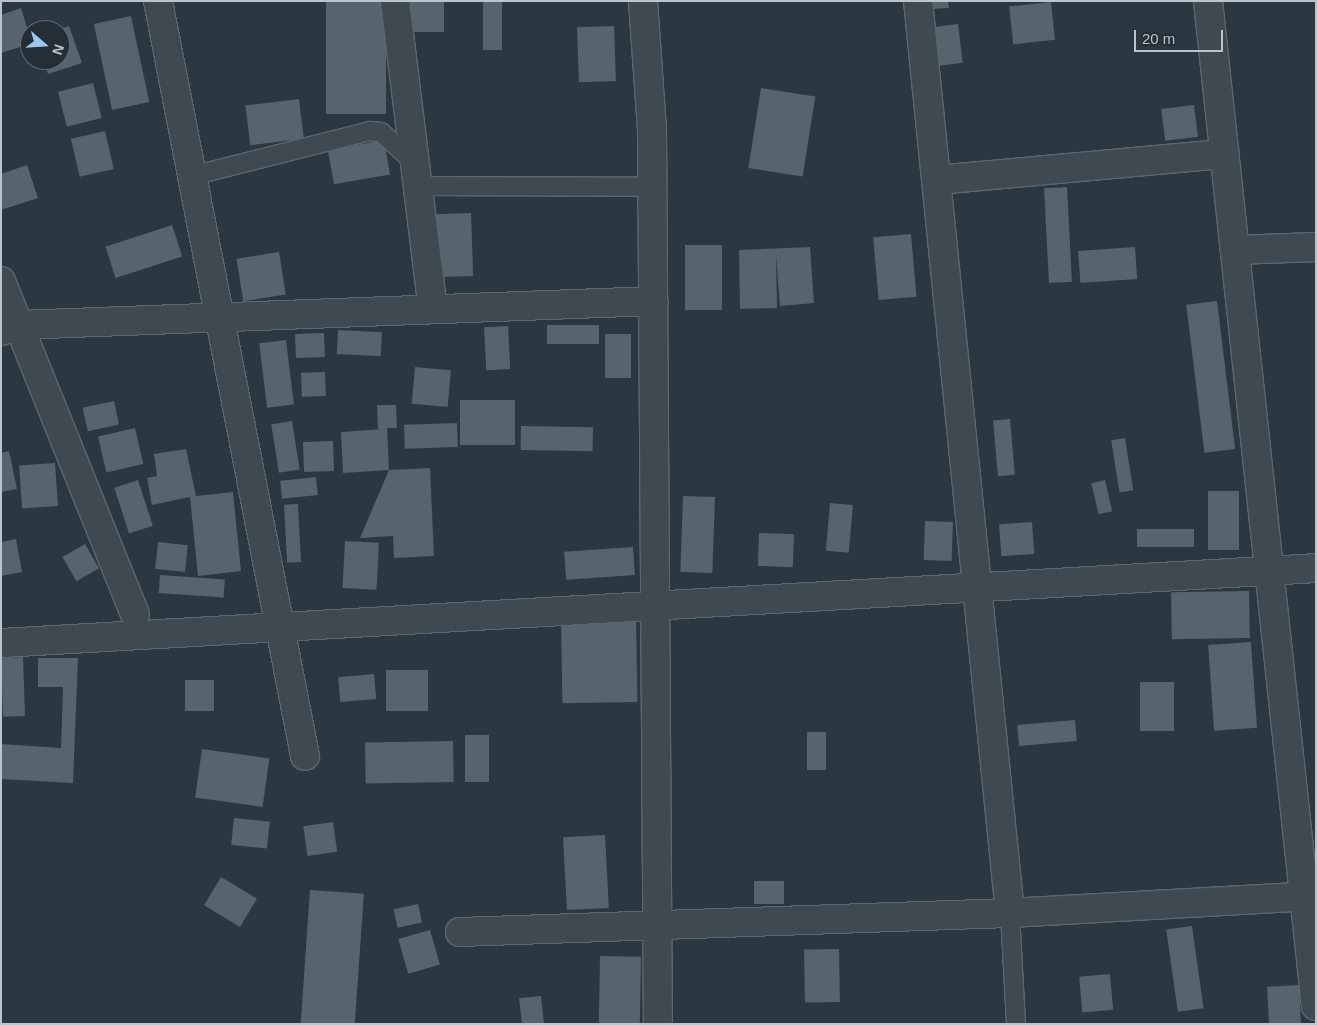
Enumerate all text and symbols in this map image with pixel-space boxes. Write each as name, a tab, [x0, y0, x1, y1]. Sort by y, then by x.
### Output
north arrow	[20, 20, 70, 70]
scale bar	[1137, 20, 1226, 52]
text: 20 m	[1142, 30, 1175, 47]
text: N	[49, 42, 67, 57]

